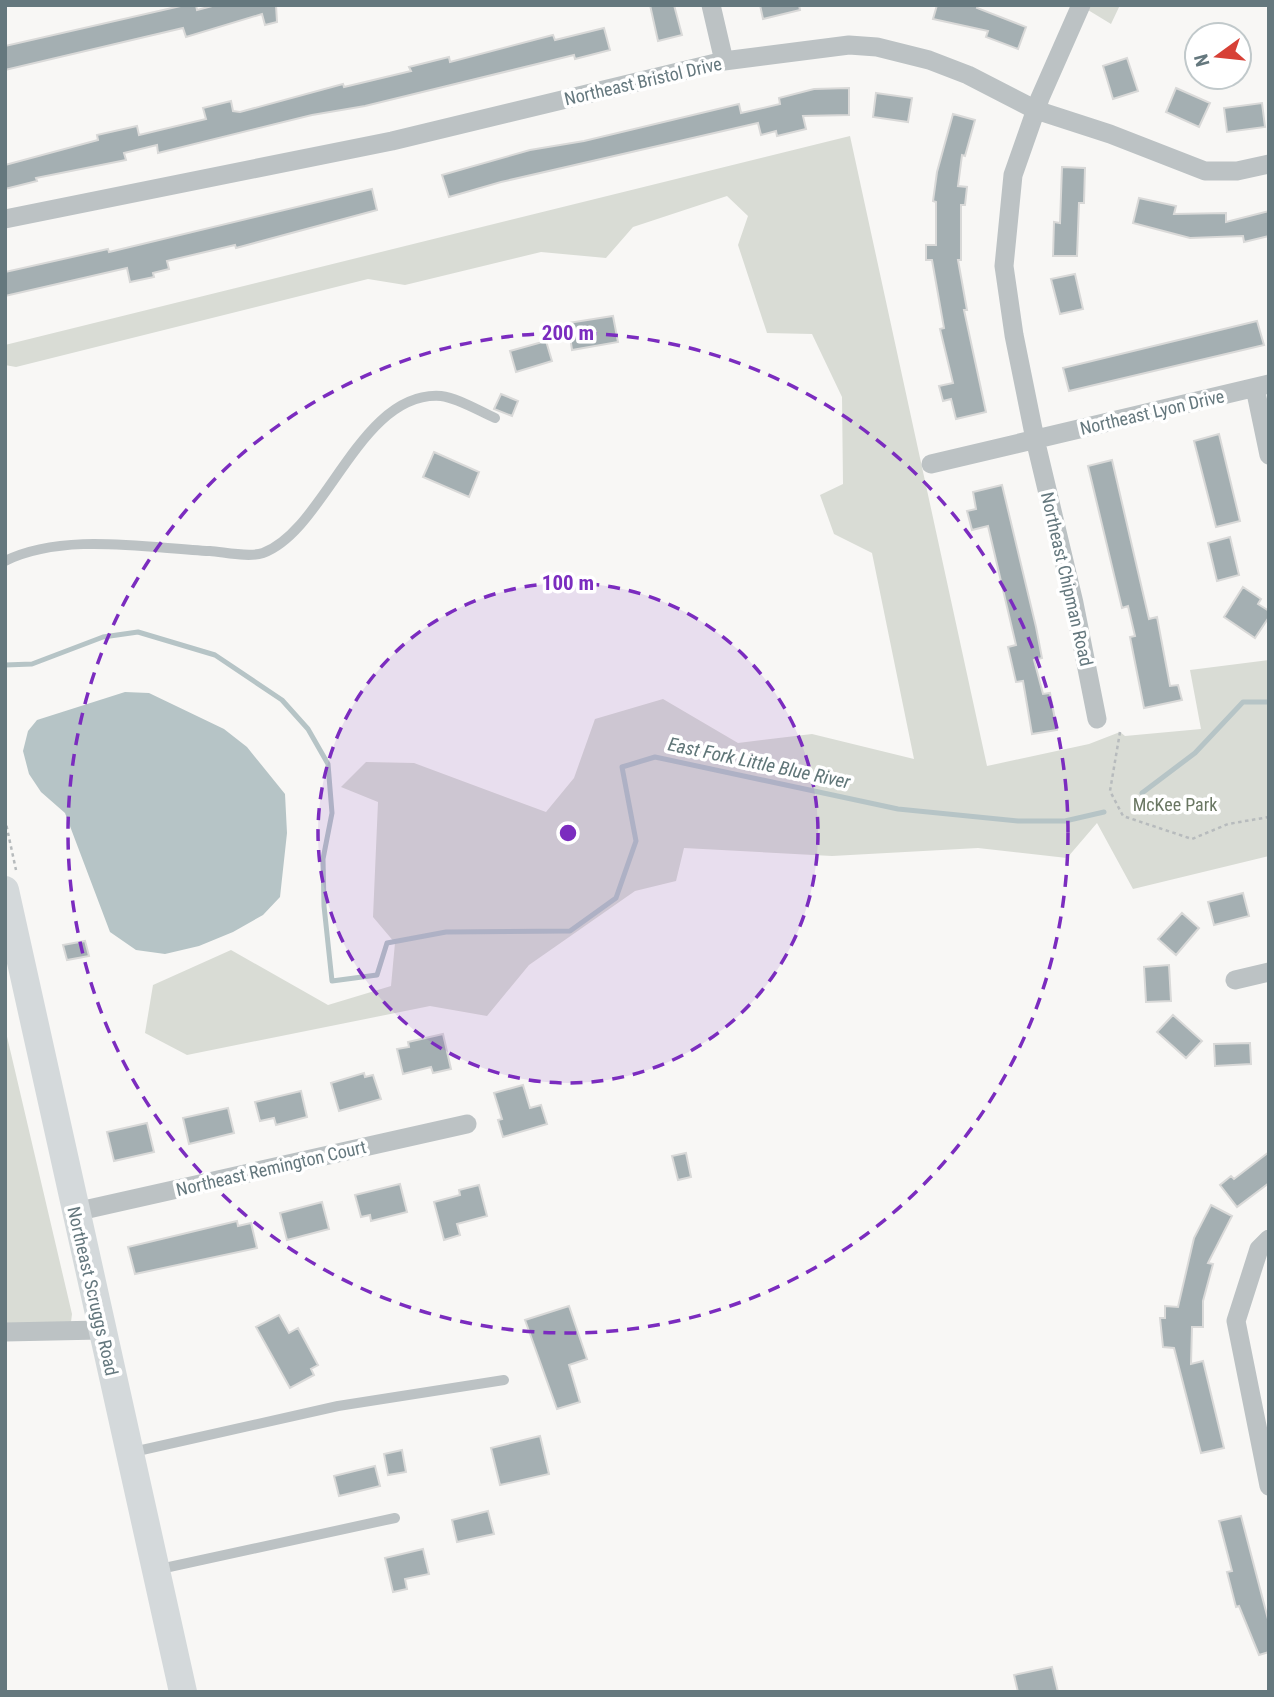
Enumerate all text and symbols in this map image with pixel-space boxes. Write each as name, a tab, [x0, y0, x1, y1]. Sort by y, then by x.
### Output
north arrow	[1183, 21, 1253, 91]
text: N	[1189, 52, 1215, 69]
street label: Northeast Bristol Drive	[562, 53, 724, 109]
text: 200 m	[542, 321, 594, 345]
street label: Northeast Lyon Drive	[1078, 385, 1226, 439]
street label: Northeast Chipman Road	[1037, 490, 1097, 668]
text: 100 m	[542, 571, 594, 595]
water label: East Fork Little Blue River	[666, 732, 853, 794]
park label: McKee Park	[1133, 794, 1217, 815]
centre of rings	[556, 821, 580, 845]
street label: Northeast Remington Court	[174, 1136, 368, 1200]
street label: Northeast Scruggs Road	[63, 1204, 123, 1378]

